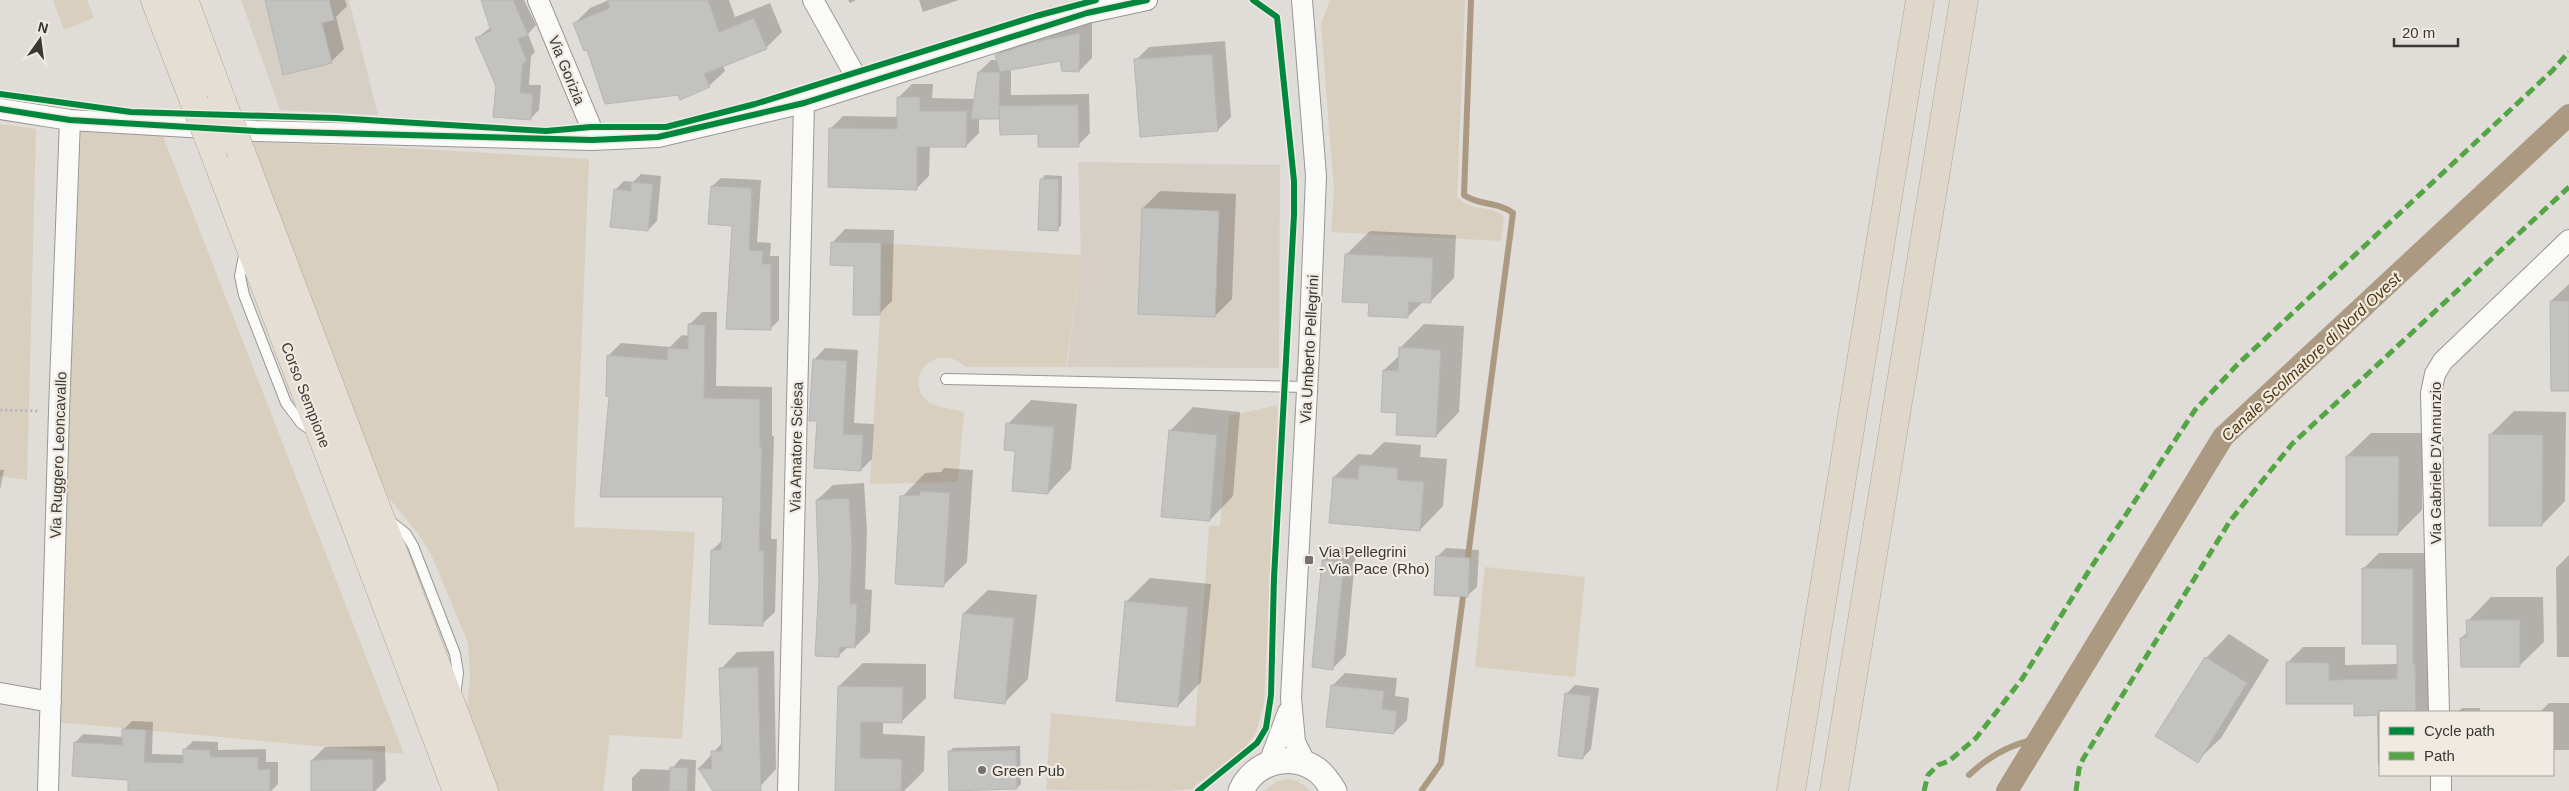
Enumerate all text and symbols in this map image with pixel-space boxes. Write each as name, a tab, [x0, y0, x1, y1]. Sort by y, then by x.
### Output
north arrow	[15, 15, 65, 65]
scale bar	[2394, 15, 2458, 47]
text: N	[36, 18, 50, 36]
text: 20 m	[2402, 24, 2435, 41]
street label: Via Gorizia	[545, 33, 589, 108]
water label: Canale Scolmatore di Nord Ovest	[2218, 269, 2404, 444]
street label: Via Umberto Pellegrini	[1297, 274, 1321, 424]
street label: Corso Sempione	[278, 340, 334, 450]
street label: Via Ruggero Leoncavallo	[47, 371, 69, 539]
street label: Via Amatore Sciesa	[786, 381, 806, 512]
street label: Via Gabriele D'Annunzio	[2427, 382, 2444, 544]
place label: Via Pellegrini - Via Pace (Rho)	[1319, 543, 1430, 577]
marker: Via Pellegrini - Via Pace (Rho)	[1303, 554, 1315, 566]
legend	[2379, 711, 2554, 776]
text: Cycle path	[2424, 722, 2495, 739]
text: Path	[2424, 747, 2455, 764]
place label: Green Pub	[992, 762, 1065, 779]
marker: Green Pub	[976, 764, 988, 776]

